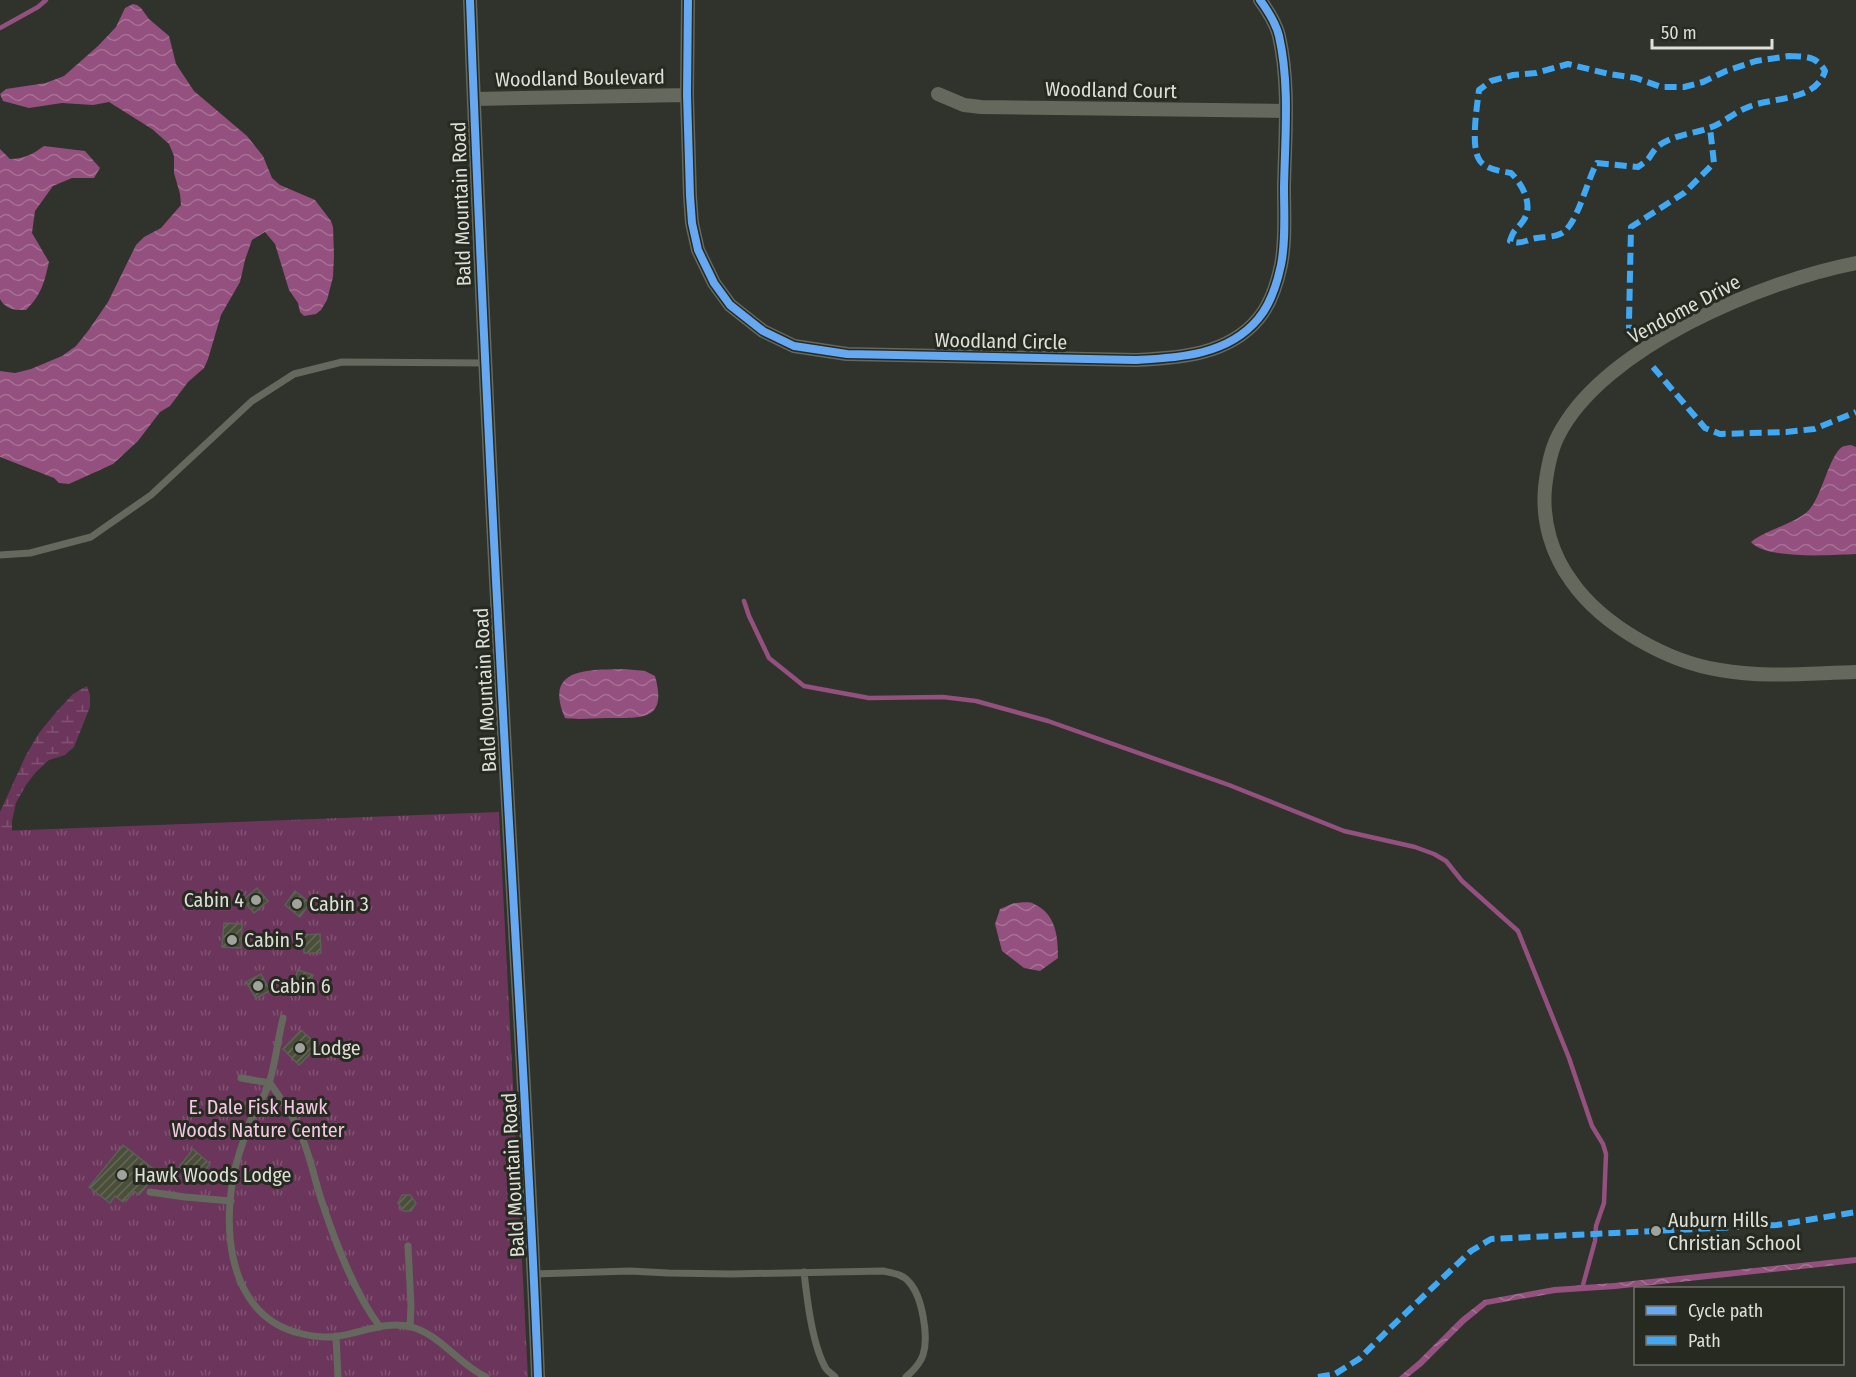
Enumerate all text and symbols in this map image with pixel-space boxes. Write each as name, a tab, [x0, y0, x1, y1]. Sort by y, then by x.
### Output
scale bar	[1652, 12, 1772, 50]
text: 50 m	[1661, 22, 1697, 44]
street label: Woodland Boulevard	[495, 65, 665, 91]
street label: Woodland Court	[1045, 77, 1178, 103]
street label: Bald Mountain Road	[446, 121, 476, 287]
street label: Vendome Drive	[1624, 269, 1744, 349]
street label: Woodland Circle	[934, 328, 1068, 354]
street label: Bald Mountain Road	[469, 607, 501, 773]
place label: Cabin 4	[184, 888, 244, 912]
place label: Cabin 3	[309, 892, 369, 916]
marker: Cabin 4	[249, 893, 263, 907]
marker: Cabin 3	[290, 897, 304, 911]
place label: Cabin 5	[244, 928, 304, 952]
marker: Cabin 5	[225, 933, 239, 947]
place label: Cabin 6	[270, 974, 331, 998]
marker: Cabin 6	[251, 979, 265, 993]
place label: Lodge	[312, 1036, 361, 1060]
marker: Lodge	[293, 1041, 307, 1055]
street label: Bald Mountain Road	[497, 1092, 529, 1258]
park label: E. Dale Fisk Hawk Woods Nature Center	[172, 1095, 345, 1142]
place label: Hawk Woods Lodge	[134, 1163, 291, 1187]
marker: Hawk Woods Lodge	[115, 1168, 129, 1182]
place label: Auburn Hills Christian School	[1668, 1208, 1801, 1255]
marker: Auburn Hills Christian School	[1649, 1224, 1663, 1238]
legend	[1634, 1287, 1844, 1365]
text: Cycle path	[1688, 1300, 1763, 1322]
text: Path	[1688, 1330, 1721, 1352]

